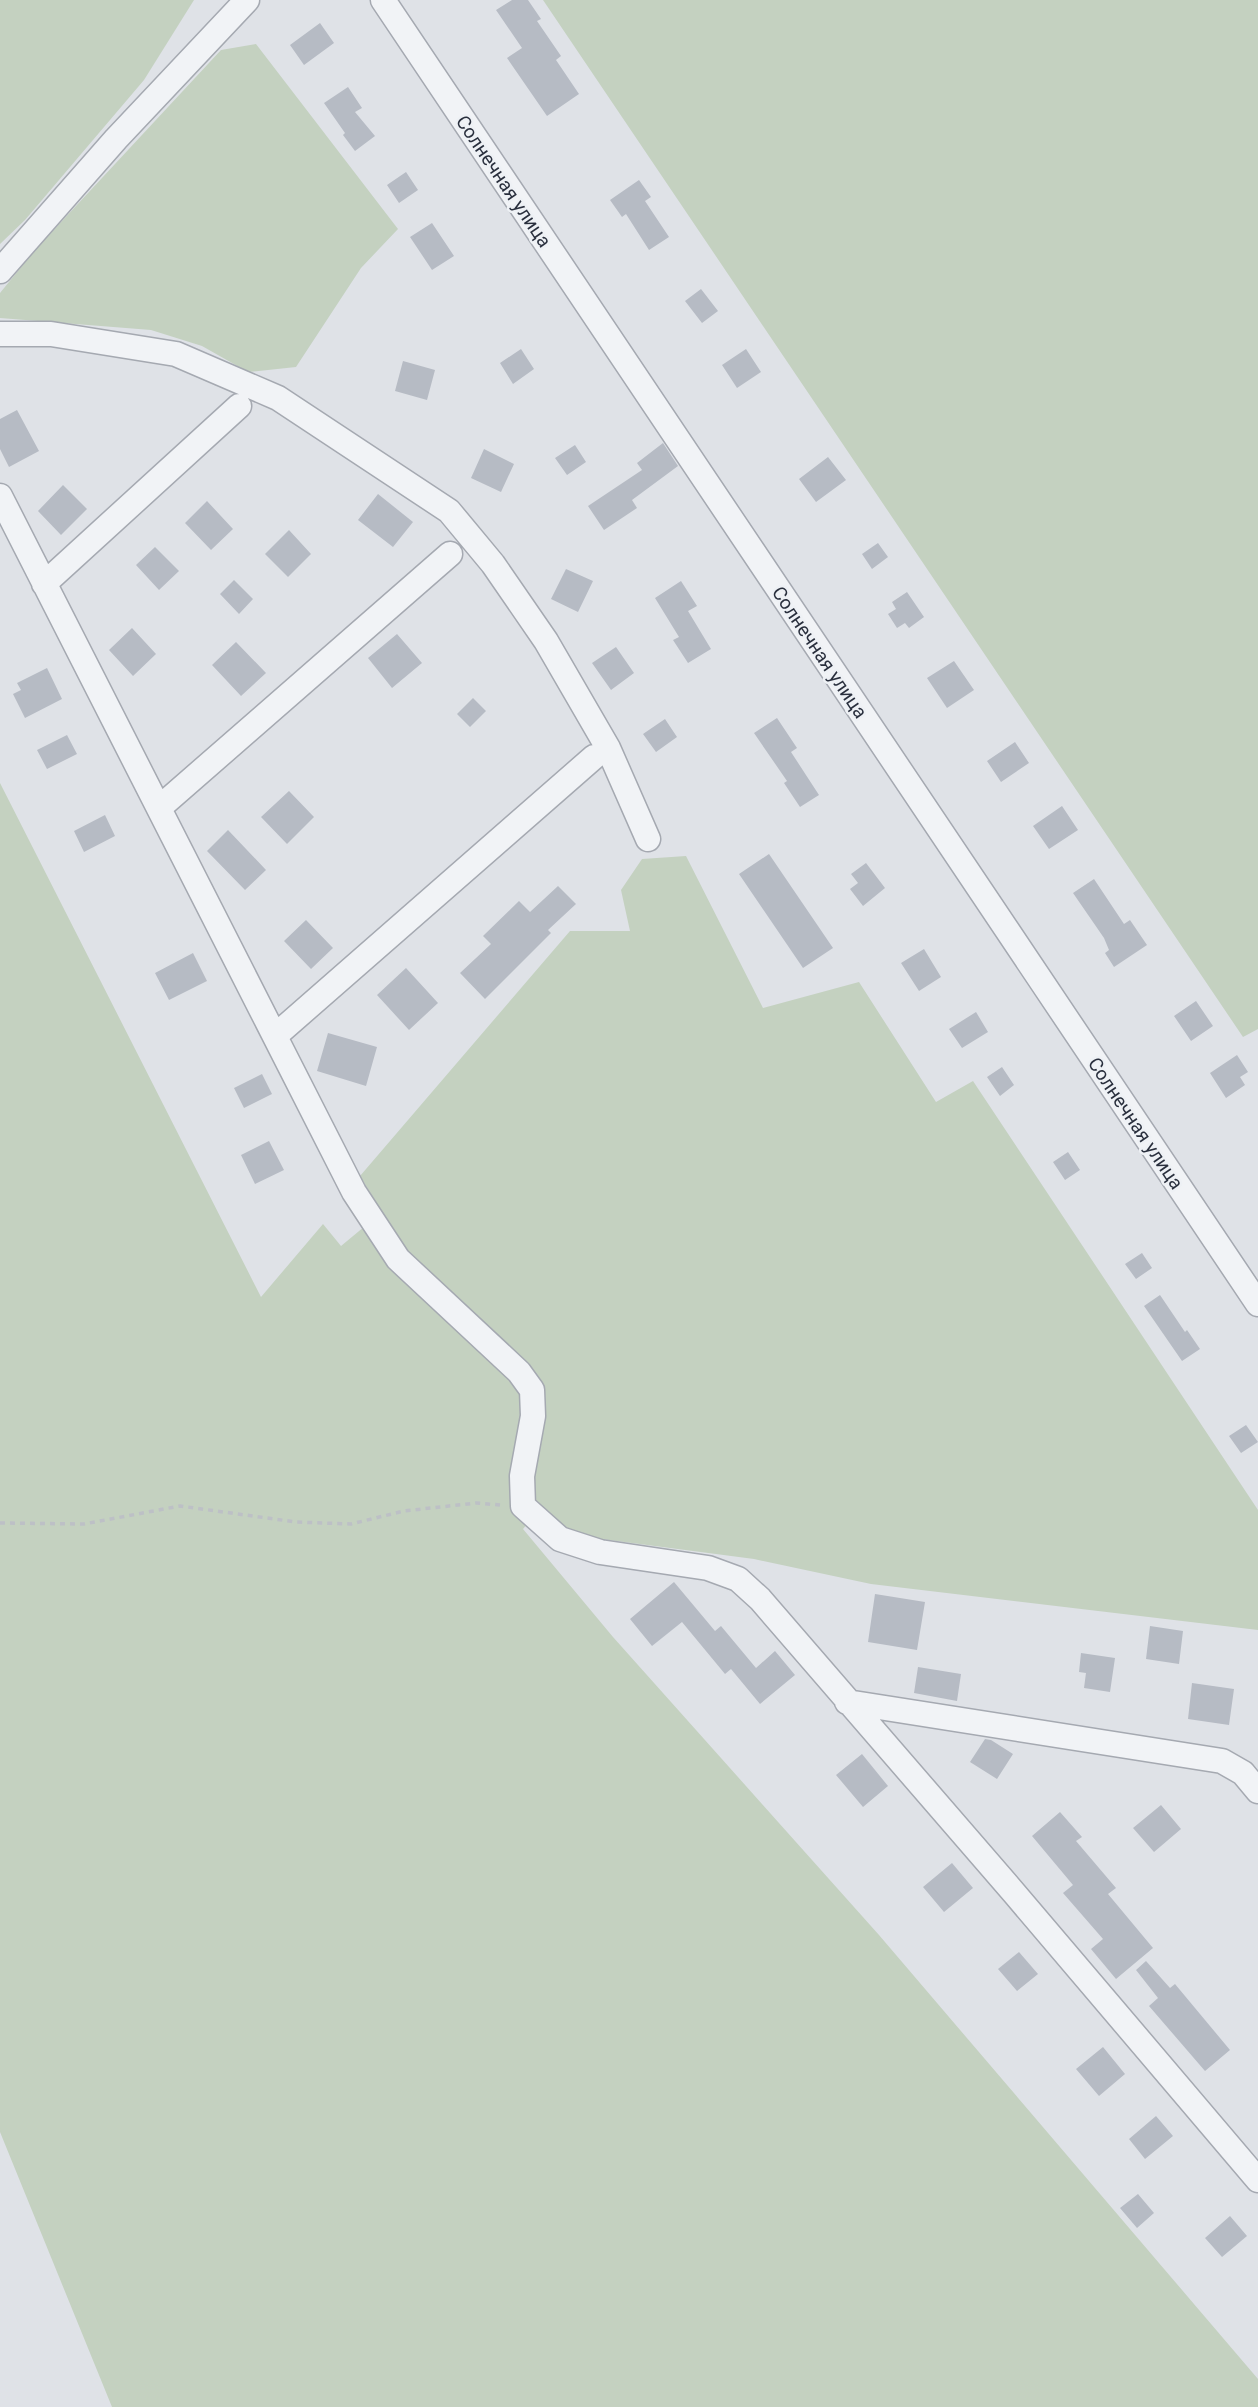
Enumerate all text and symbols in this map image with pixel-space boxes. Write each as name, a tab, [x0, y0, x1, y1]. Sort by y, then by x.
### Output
street label: Солнечная улица	[451, 111, 556, 252]
street label: Солнечная улица	[767, 582, 872, 723]
street label: Солнечная улица	[1083, 1053, 1188, 1194]

